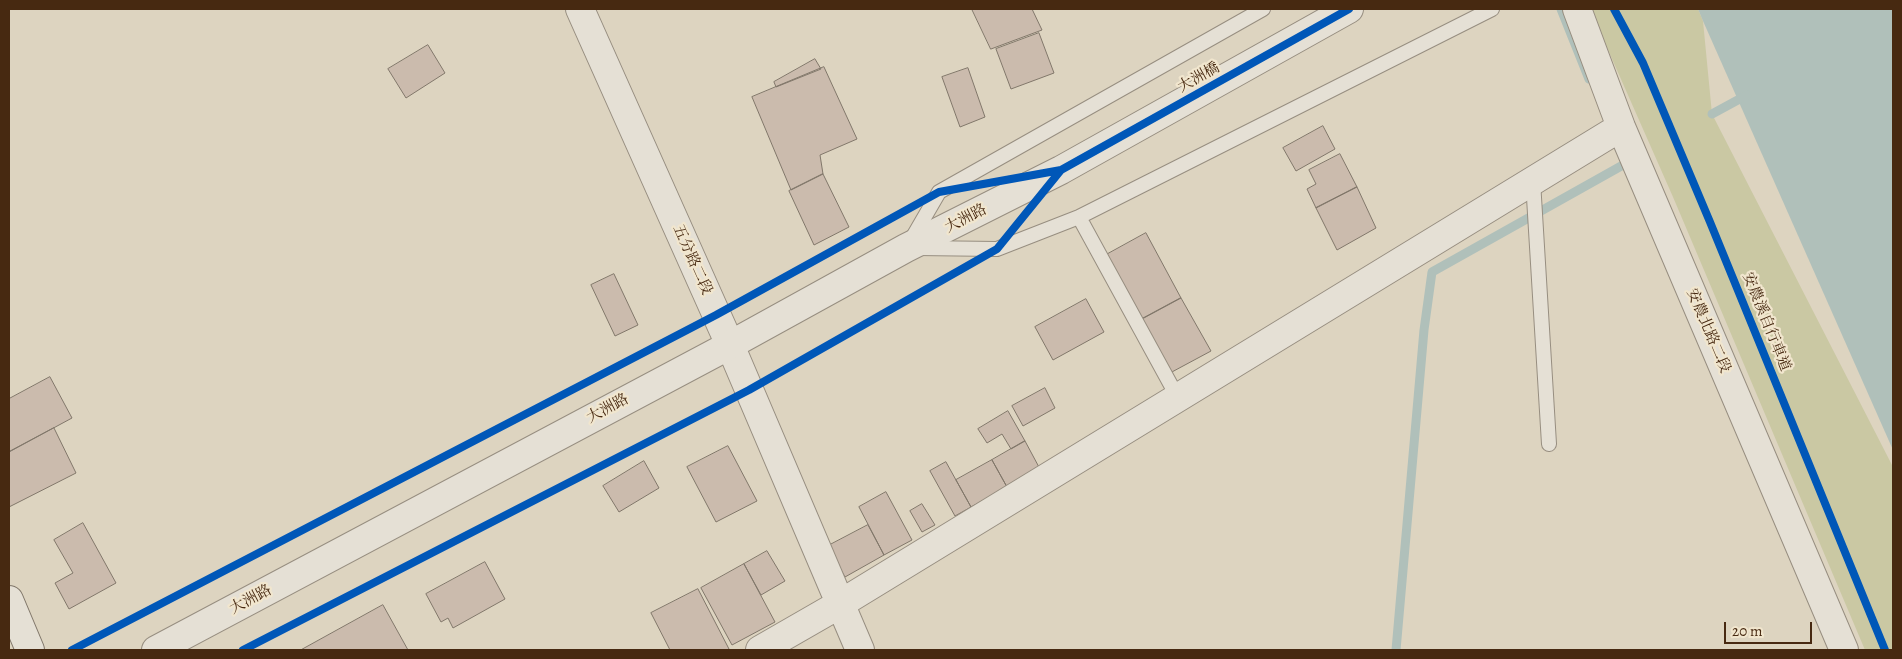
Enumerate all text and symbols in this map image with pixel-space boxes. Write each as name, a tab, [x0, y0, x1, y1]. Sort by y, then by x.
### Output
street label: 大洲橋	[1175, 59, 1223, 97]
street label: 大洲路	[942, 201, 990, 237]
street label: 五分路二段	[669, 222, 715, 298]
street label: 安農溪自行車道	[1738, 270, 1794, 374]
street label: 安農北路二段	[1682, 286, 1734, 376]
street label: 大洲路	[584, 390, 632, 428]
street label: 大洲路	[227, 581, 275, 619]
scale bar	[1727, 612, 1814, 644]
text: 20 m	[1732, 621, 1763, 641]

